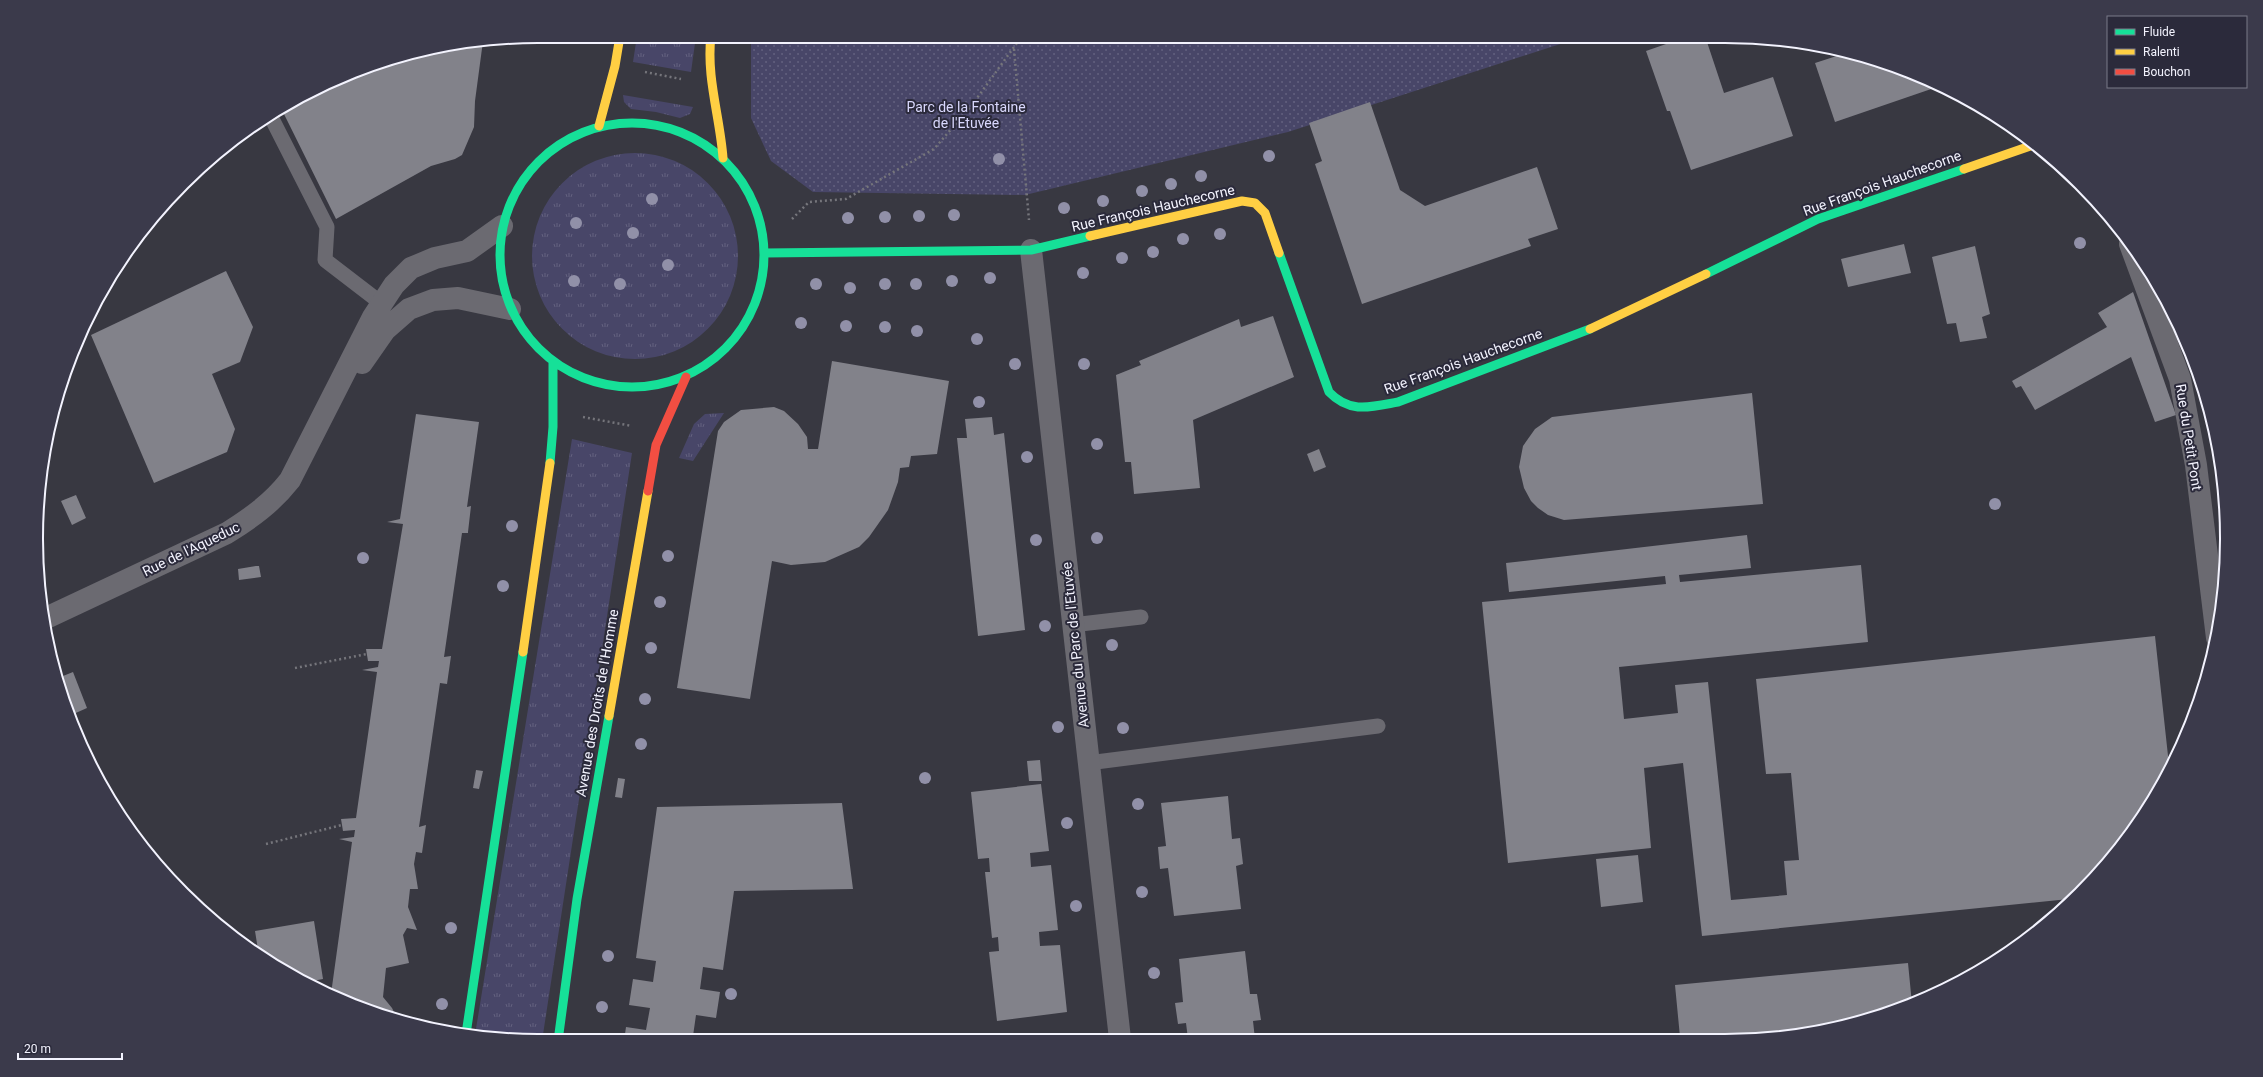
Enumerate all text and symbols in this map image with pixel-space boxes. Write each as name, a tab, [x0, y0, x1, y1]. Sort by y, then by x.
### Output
legend	[2107, 16, 2247, 88]
text: Fluide	[2143, 25, 2175, 39]
text: Ralenti	[2143, 45, 2180, 59]
text: Bouchon	[2143, 65, 2190, 79]
park label: Parc de la Fontaine de l'Etuvée	[906, 99, 1026, 131]
street label: Rue François Hauchecorne	[1801, 147, 1963, 219]
street label: Rue François Hauchecorne	[1070, 181, 1236, 235]
street label: Rue François Hauchecorne	[1382, 325, 1544, 397]
street label: Rue du Petit Pont	[2173, 383, 2205, 492]
street label: Rue de l'Aqueduc	[140, 519, 242, 579]
street label: Avenue du Parc de l'Etuvée	[1058, 561, 1092, 729]
street label: Avenue des Droits de l'Homme	[573, 608, 621, 798]
scale bar	[18, 1035, 122, 1061]
text: 20 m	[24, 1042, 51, 1056]

